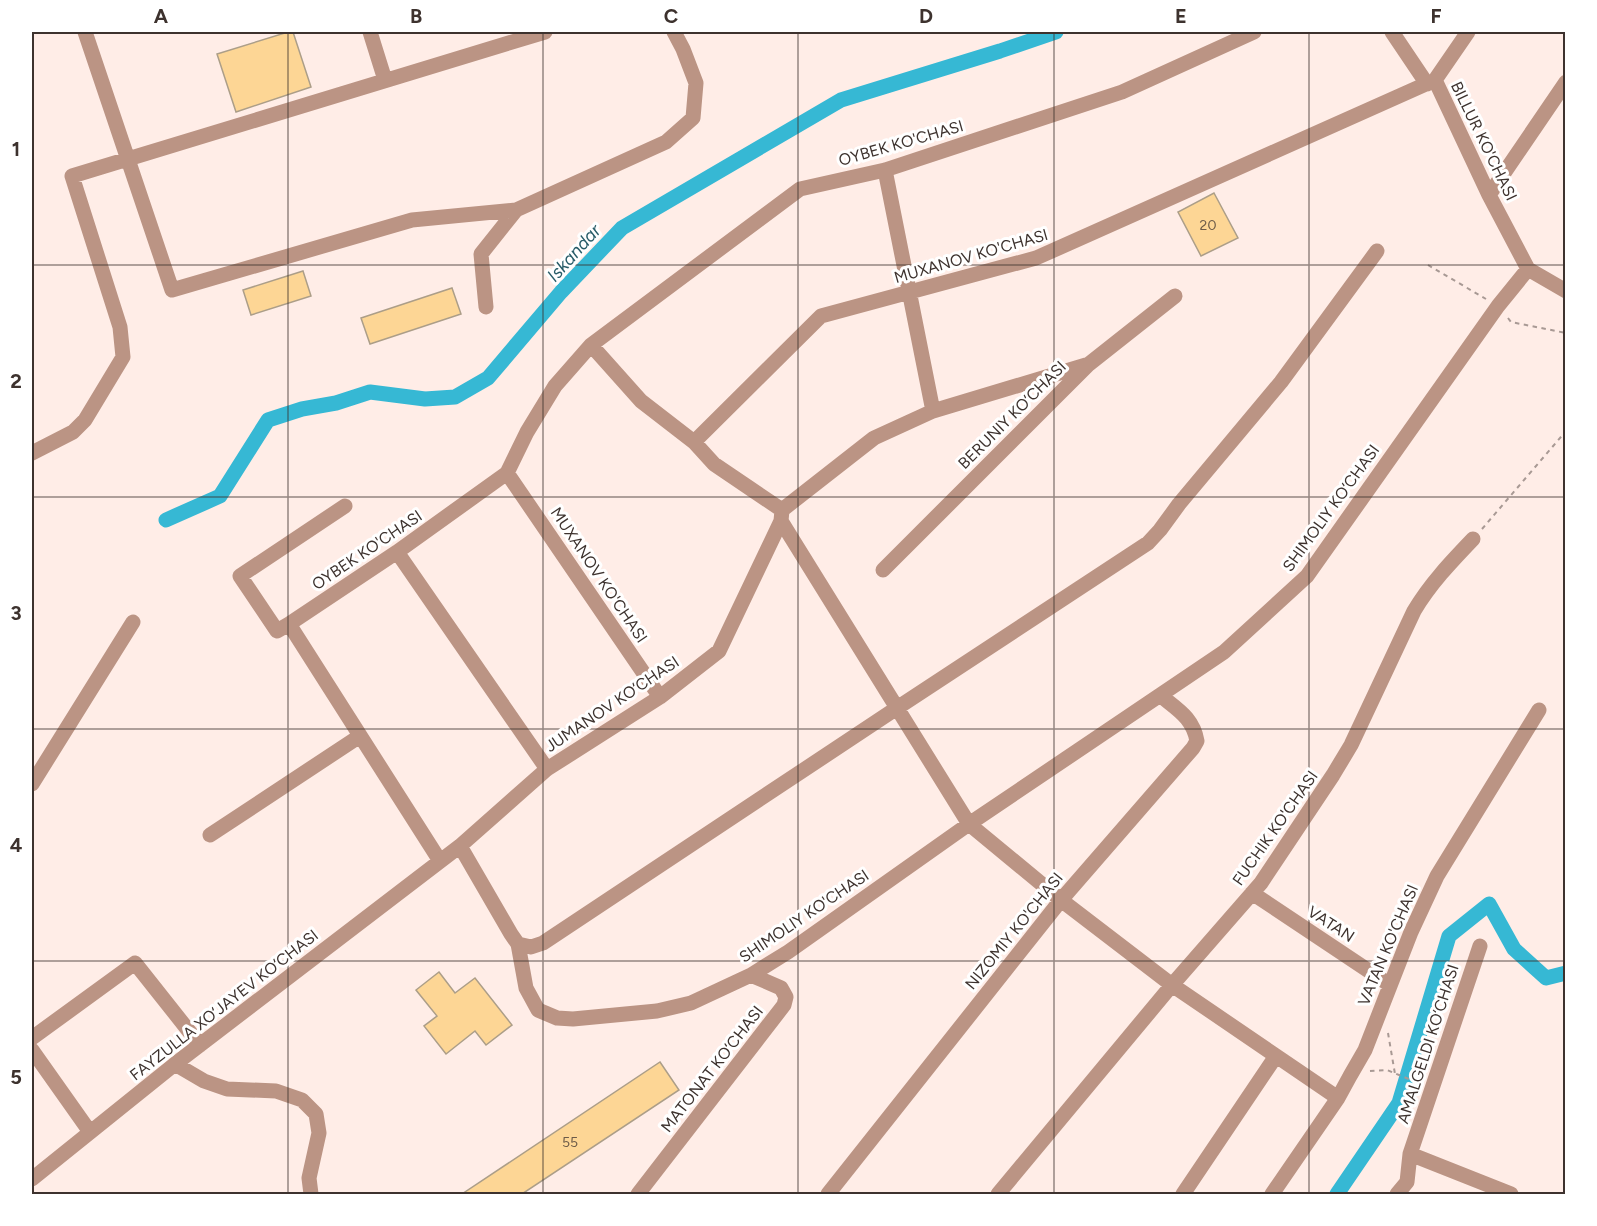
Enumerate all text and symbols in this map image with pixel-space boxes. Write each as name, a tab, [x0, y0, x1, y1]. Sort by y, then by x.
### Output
text: A	[154, 4, 169, 28]
text: B	[410, 4, 422, 28]
text: C	[664, 4, 678, 28]
text: D	[919, 4, 933, 28]
text: E	[1175, 4, 1187, 28]
text: F	[1430, 4, 1442, 28]
street label: BILLUR KO'CHASI	[1447, 78, 1521, 204]
street label: OYBEK KO'CHASI	[836, 116, 966, 170]
text: 1	[12, 137, 20, 161]
house number: 20	[1200, 217, 1216, 234]
water label: Iskandar	[542, 219, 606, 286]
street label: MUXANOV KO'CHASI	[892, 225, 1050, 287]
street label: BERUNIY KO‘CHASI	[954, 357, 1070, 473]
text: 2	[10, 369, 22, 393]
street label: SHIMOLIY KO‘CHASI	[1279, 441, 1383, 575]
street label: MUXANOV KO'CHASI	[547, 504, 651, 646]
street label: OYBEK KO'CHASI	[308, 506, 426, 594]
text: 3	[10, 601, 22, 625]
street label: JUMANOV KO‘CHASI	[542, 652, 682, 756]
street label: FUCHIK KO'CHASI	[1228, 767, 1322, 889]
text: 4	[10, 833, 23, 857]
street label: SHIMOLIY KO'CHASI	[736, 866, 872, 966]
street label: NIZOMIY KO'CHASI	[961, 869, 1067, 993]
street label: VATAN KO'CHASI	[1354, 882, 1422, 1008]
street label: VATAN	[1304, 902, 1358, 946]
street label: FAYZULLA XO‘JAYEV KO‘CHASI	[126, 926, 322, 1084]
street label: AMALGELDI KO‘CHASI	[1393, 962, 1463, 1126]
street label: MATONAT KO‘CHASI	[657, 1002, 767, 1136]
text: 5	[10, 1065, 22, 1089]
house number: 55	[562, 1134, 578, 1151]

